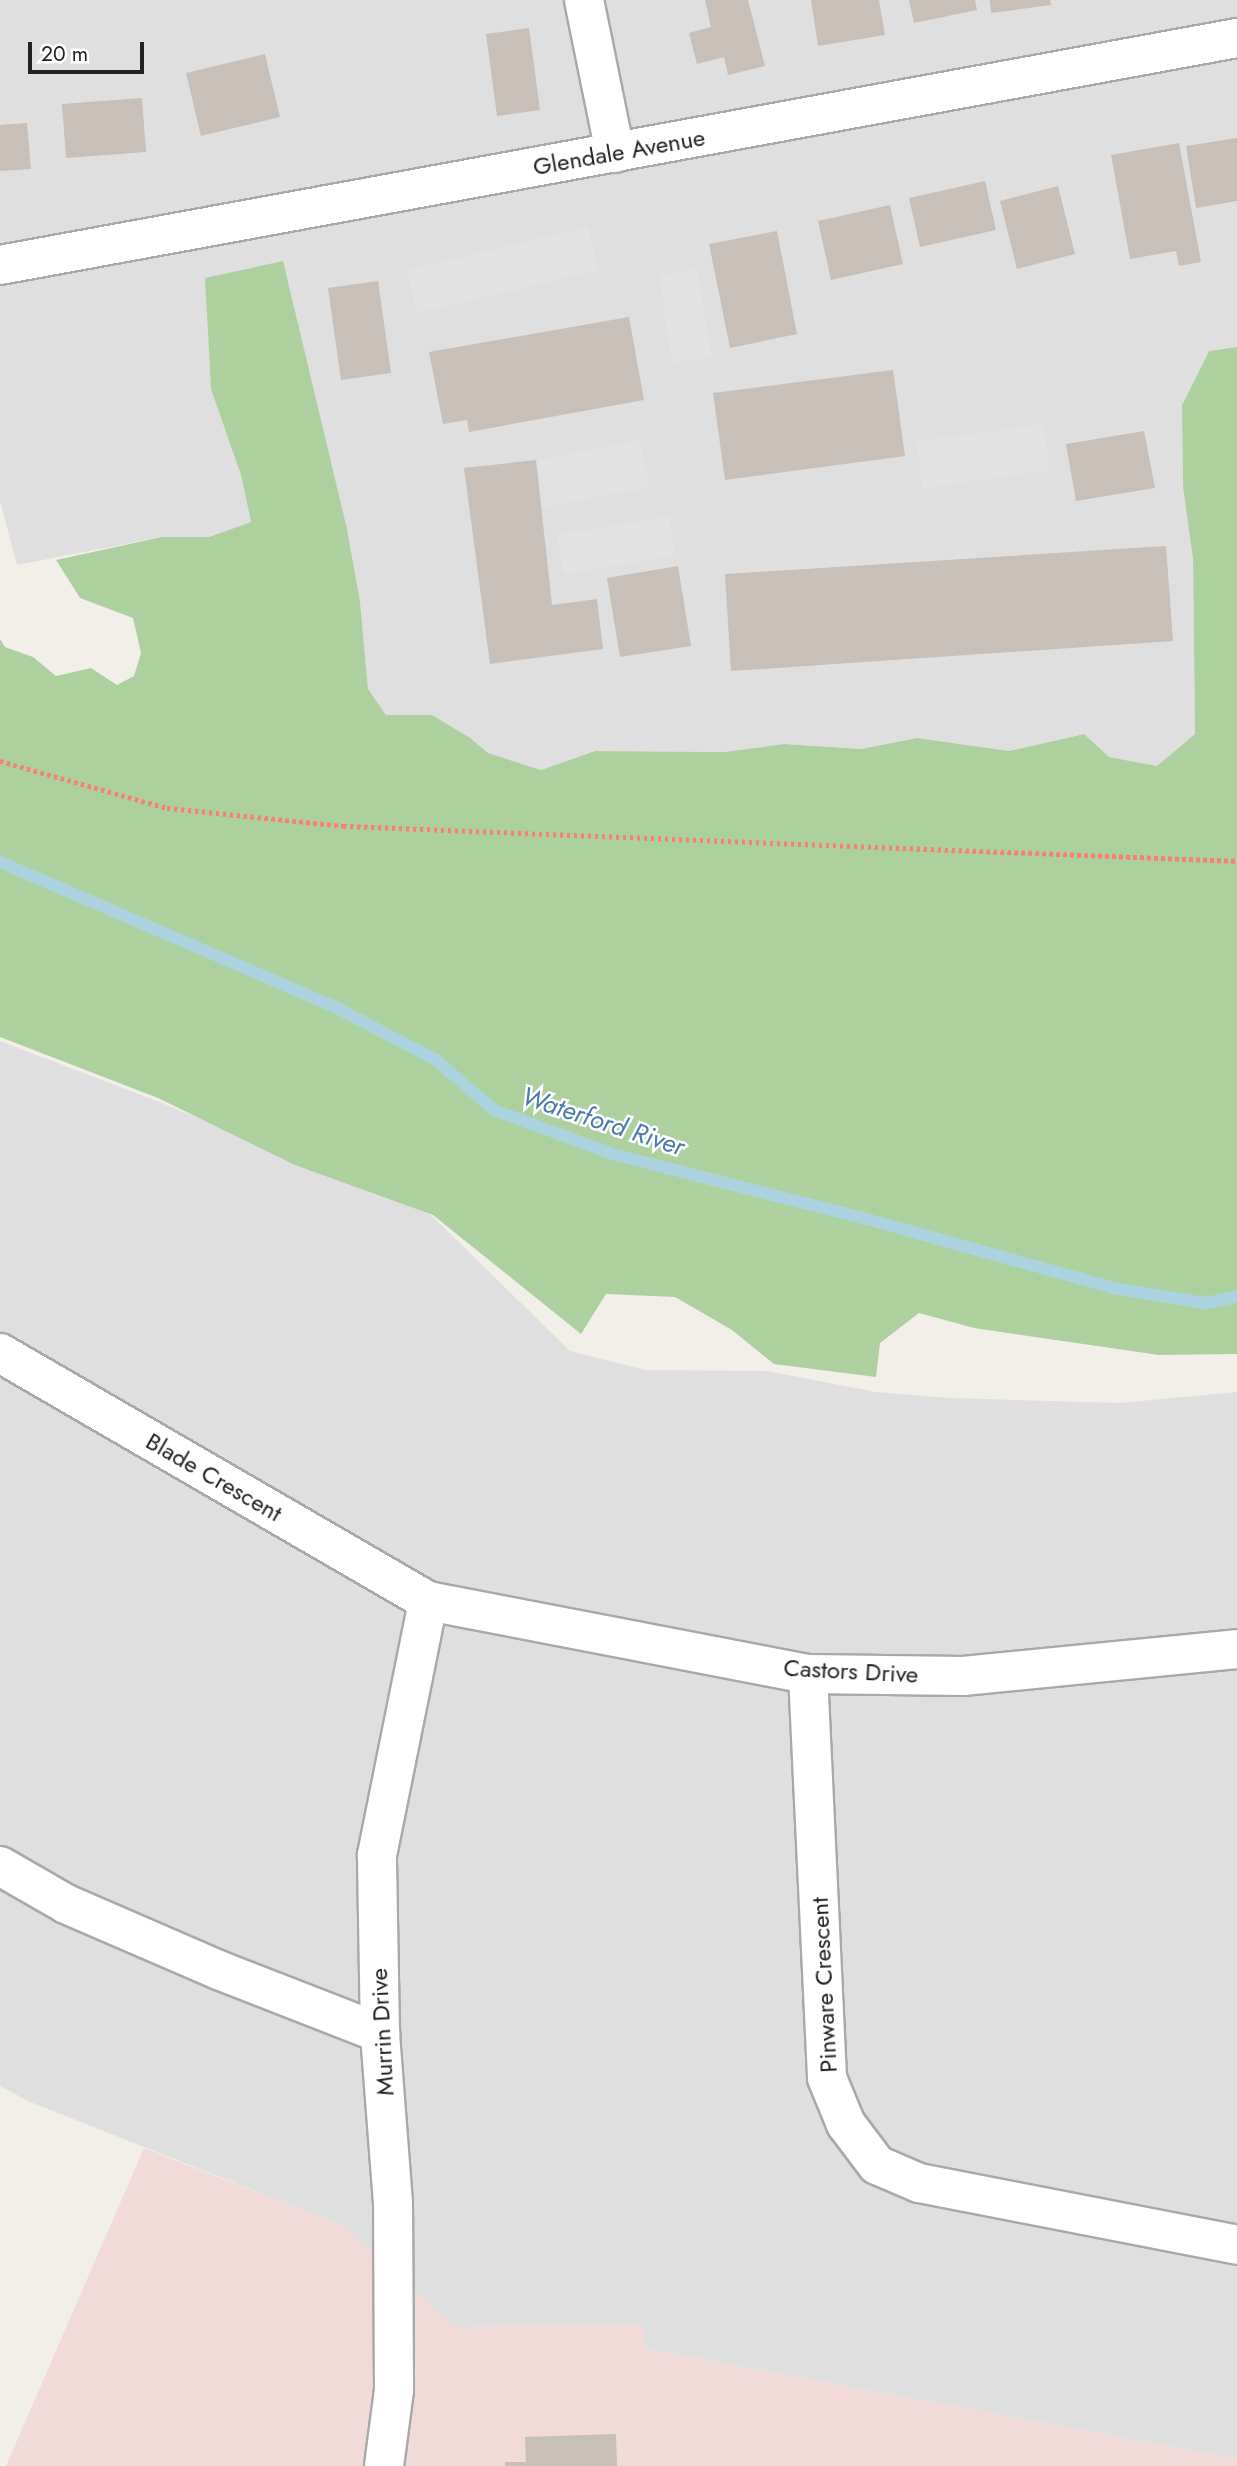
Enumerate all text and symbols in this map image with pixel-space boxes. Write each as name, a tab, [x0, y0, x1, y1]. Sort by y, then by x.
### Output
scale bar	[32, 28, 147, 72]
text: 20 m	[41, 39, 88, 69]
street label: Glendale Avenue	[531, 123, 707, 181]
water label: Waterford River	[518, 1081, 688, 1163]
street label: Blade Crescent	[141, 1426, 287, 1528]
street label: Castors Drive	[783, 1653, 919, 1689]
street label: Pinware Crescent	[805, 1897, 843, 2073]
street label: Murrin Drive	[364, 1967, 400, 2097]

